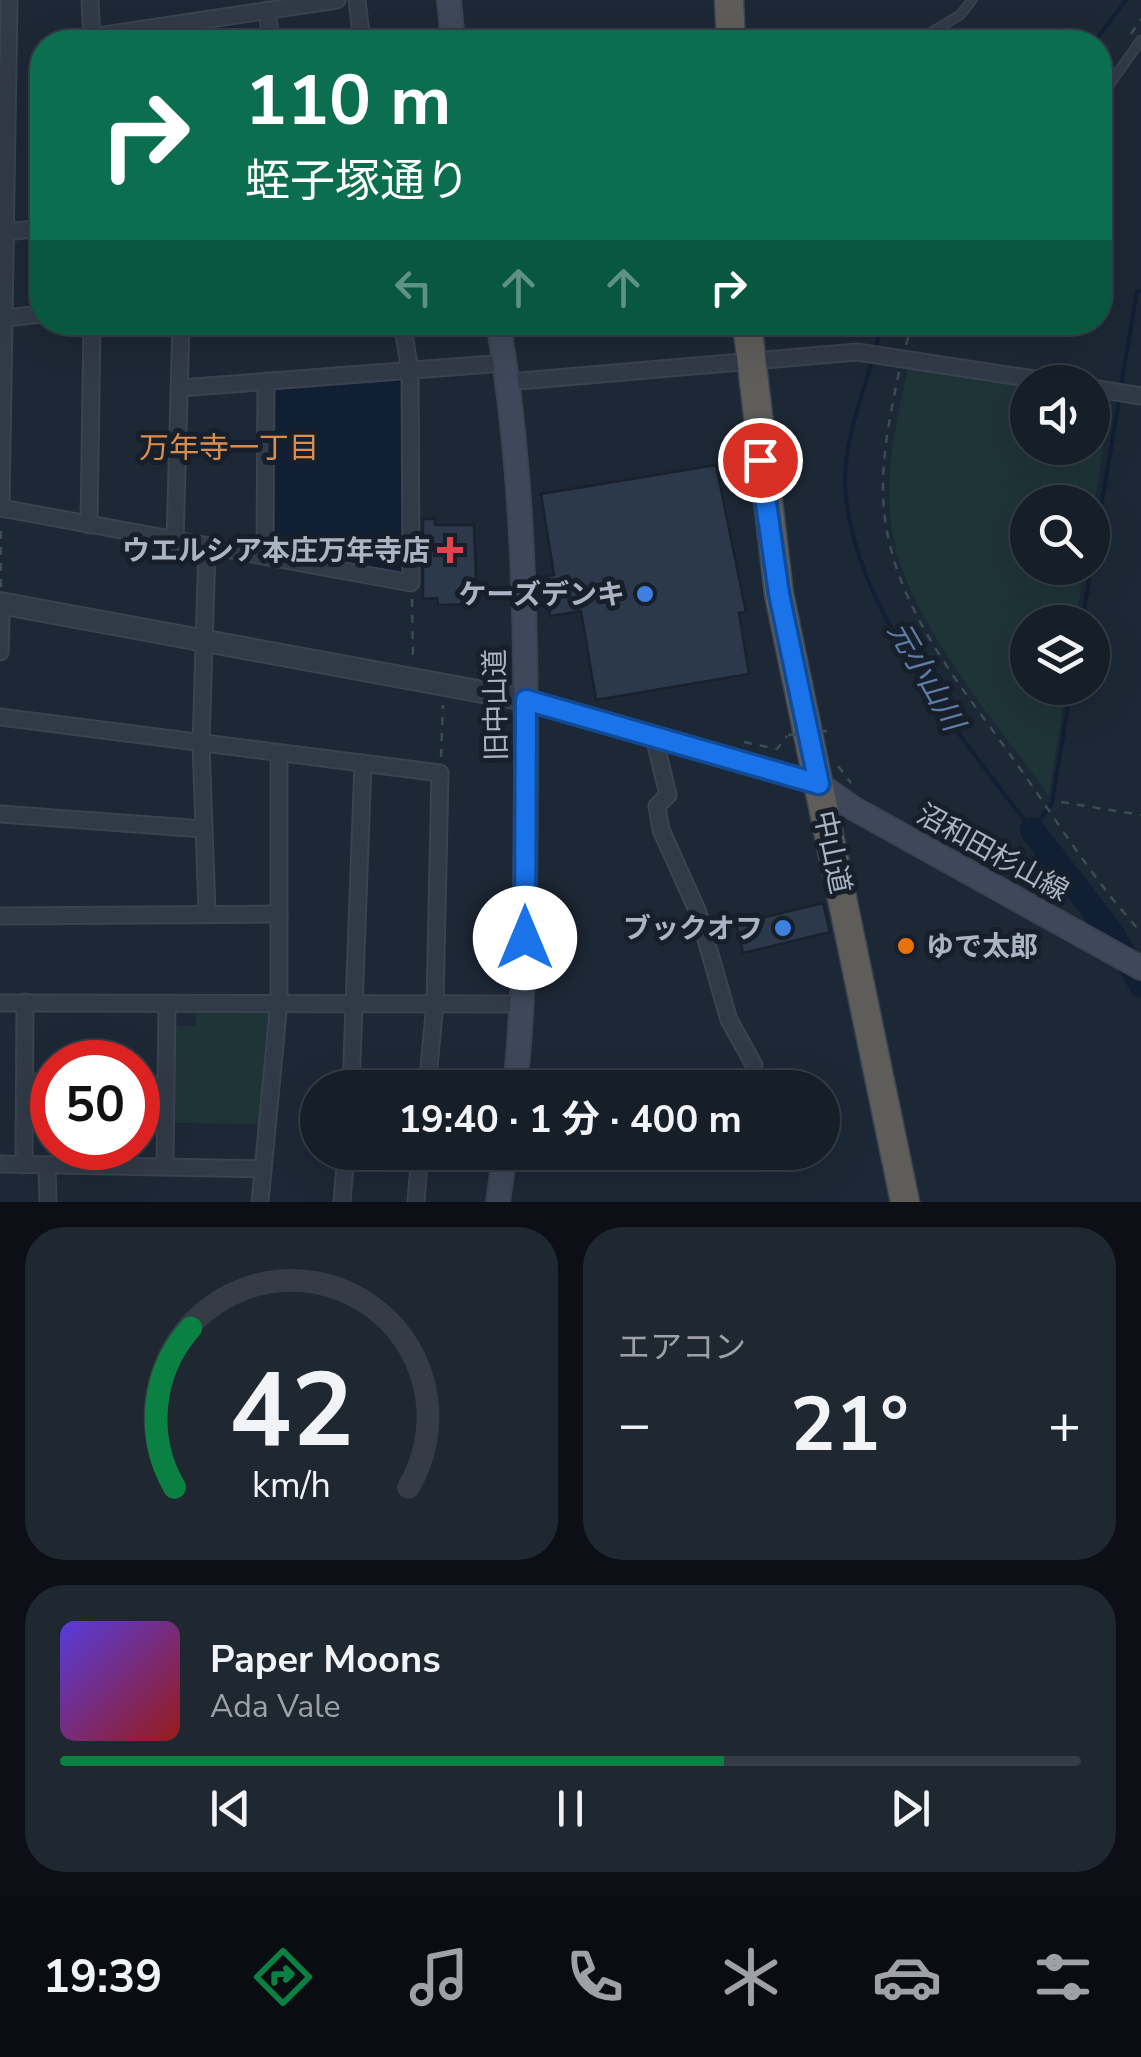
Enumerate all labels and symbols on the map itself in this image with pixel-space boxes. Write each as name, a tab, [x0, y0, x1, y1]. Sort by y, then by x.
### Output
pin	[718, 418, 803, 503]
district label: 万年寺一丁目	[139, 428, 319, 469]
place label: ウエルシア本庄万年寺店	[122, 532, 430, 570]
marker: ウエルシア本庄万年寺店	[439, 539, 461, 561]
place label: ケーズデンキ	[458, 576, 625, 614]
marker: ケーズデンキ	[634, 583, 656, 605]
water label: 元小山川	[878, 614, 975, 741]
street label: 旧中山道	[476, 649, 516, 761]
street label: 沼和田杉山線	[910, 796, 1075, 910]
street label: 中山道	[805, 807, 859, 897]
position arrow	[473, 886, 577, 990]
place label: ブックオフ	[623, 910, 763, 948]
marker: ブックオフ	[772, 917, 794, 939]
place label: ゆで太郎	[926, 928, 1038, 966]
marker: ゆで太郎	[895, 935, 917, 957]
speed limit sign: 50	[30, 1040, 160, 1170]

